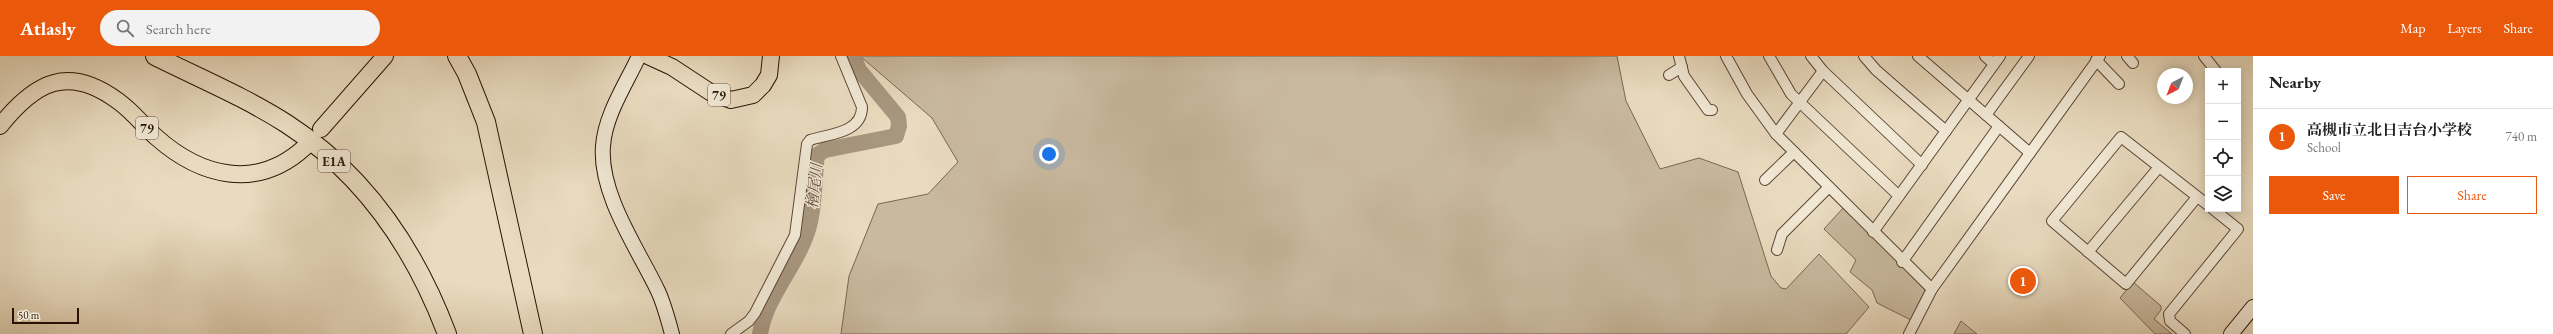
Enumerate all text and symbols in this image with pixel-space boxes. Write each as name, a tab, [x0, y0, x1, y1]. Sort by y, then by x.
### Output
search box	[100, 10, 380, 46]
text: Atlasly	[20, 16, 76, 41]
icon: search	[114, 17, 136, 39]
text: Search here	[146, 19, 211, 38]
text: Map	[2400, 19, 2425, 37]
text: Layers	[2447, 19, 2482, 37]
text: Share	[2504, 19, 2533, 37]
north arrow	[2157, 68, 2193, 104]
map controls	[2205, 68, 2241, 212]
button: +	[2205, 68, 2241, 104]
text: Nearby	[2269, 71, 2321, 93]
road number: 79	[708, 84, 730, 106]
button: −	[2205, 104, 2241, 140]
road number: 79	[136, 117, 158, 139]
text: 高槻市立北日吉台小学校	[2307, 120, 2472, 139]
text: 1	[2279, 128, 2285, 145]
text: 740 m	[2506, 128, 2537, 145]
text: School	[2307, 139, 2341, 156]
button: locate	[2205, 140, 2241, 176]
your location	[1039, 144, 1059, 164]
road number: E1A	[318, 150, 350, 172]
water label: 檜尾川	[802, 161, 826, 209]
button: layers	[2205, 176, 2241, 212]
button: Save	[2269, 176, 2399, 214]
button: Share	[2407, 176, 2537, 214]
pin: 1	[2010, 266, 2036, 296]
scale bar	[12, 306, 79, 325]
text: 50 m	[18, 308, 39, 322]

